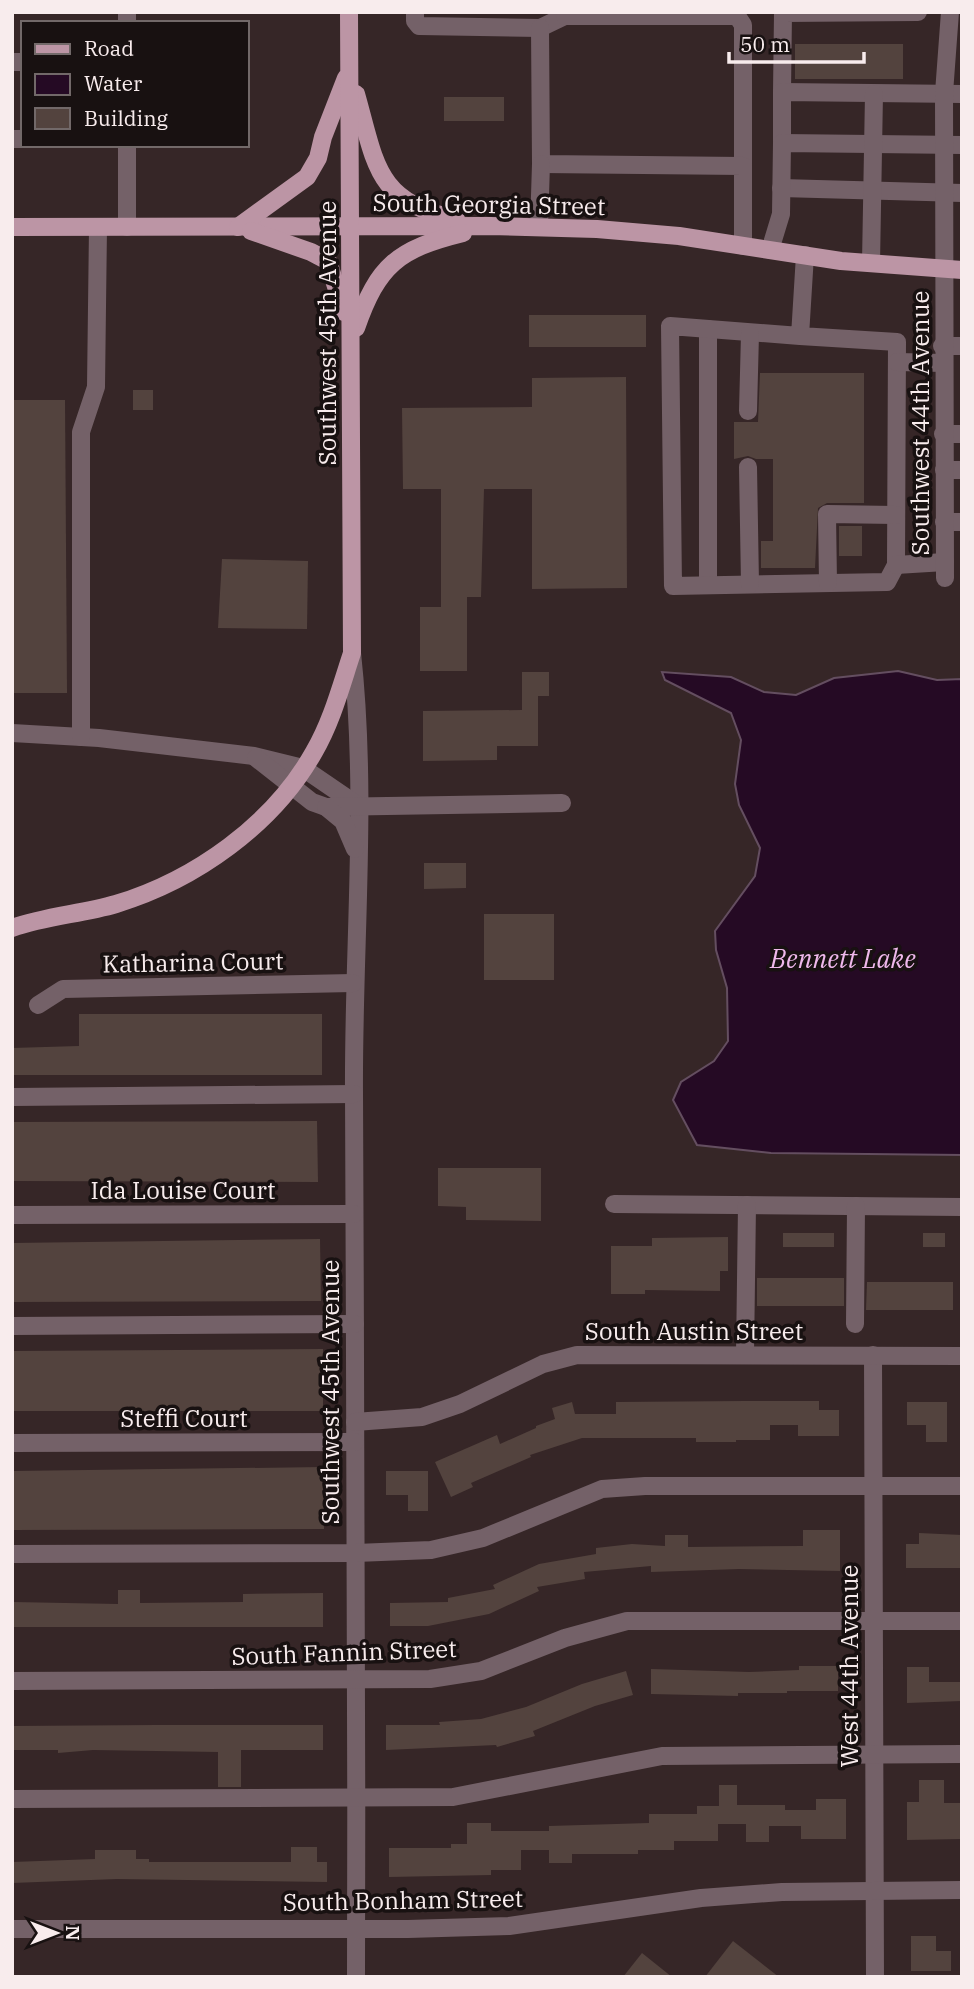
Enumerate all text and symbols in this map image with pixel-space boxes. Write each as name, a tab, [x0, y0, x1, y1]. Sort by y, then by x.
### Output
legend	[21, 21, 248, 147]
scale bar	[729, 21, 864, 65]
text: 50 m	[740, 30, 790, 58]
text: Road	[84, 34, 134, 62]
text: Water	[84, 69, 143, 97]
text: Building	[84, 104, 169, 132]
street label: South Georgia Street	[372, 186, 606, 222]
street label: Southwest 45th Avenue	[311, 201, 343, 465]
street label: Southwest 44th Avenue	[904, 291, 936, 555]
water label: Bennett Lake	[769, 941, 916, 975]
street label: Katharina Court	[102, 944, 284, 980]
street label: Ida Louise Court	[91, 1174, 276, 1206]
street label: Southwest 45th Avenue	[314, 1260, 346, 1524]
street label: South Austin Street	[585, 1315, 803, 1347]
street label: Steffi Court	[120, 1402, 248, 1434]
street label: West 44th Avenue	[833, 1565, 865, 1767]
street label: South Fannin Street	[231, 1632, 457, 1672]
street label: South Bonham Street	[283, 1882, 523, 1918]
north arrow	[21, 1898, 91, 1968]
text: N	[61, 1925, 85, 1941]

